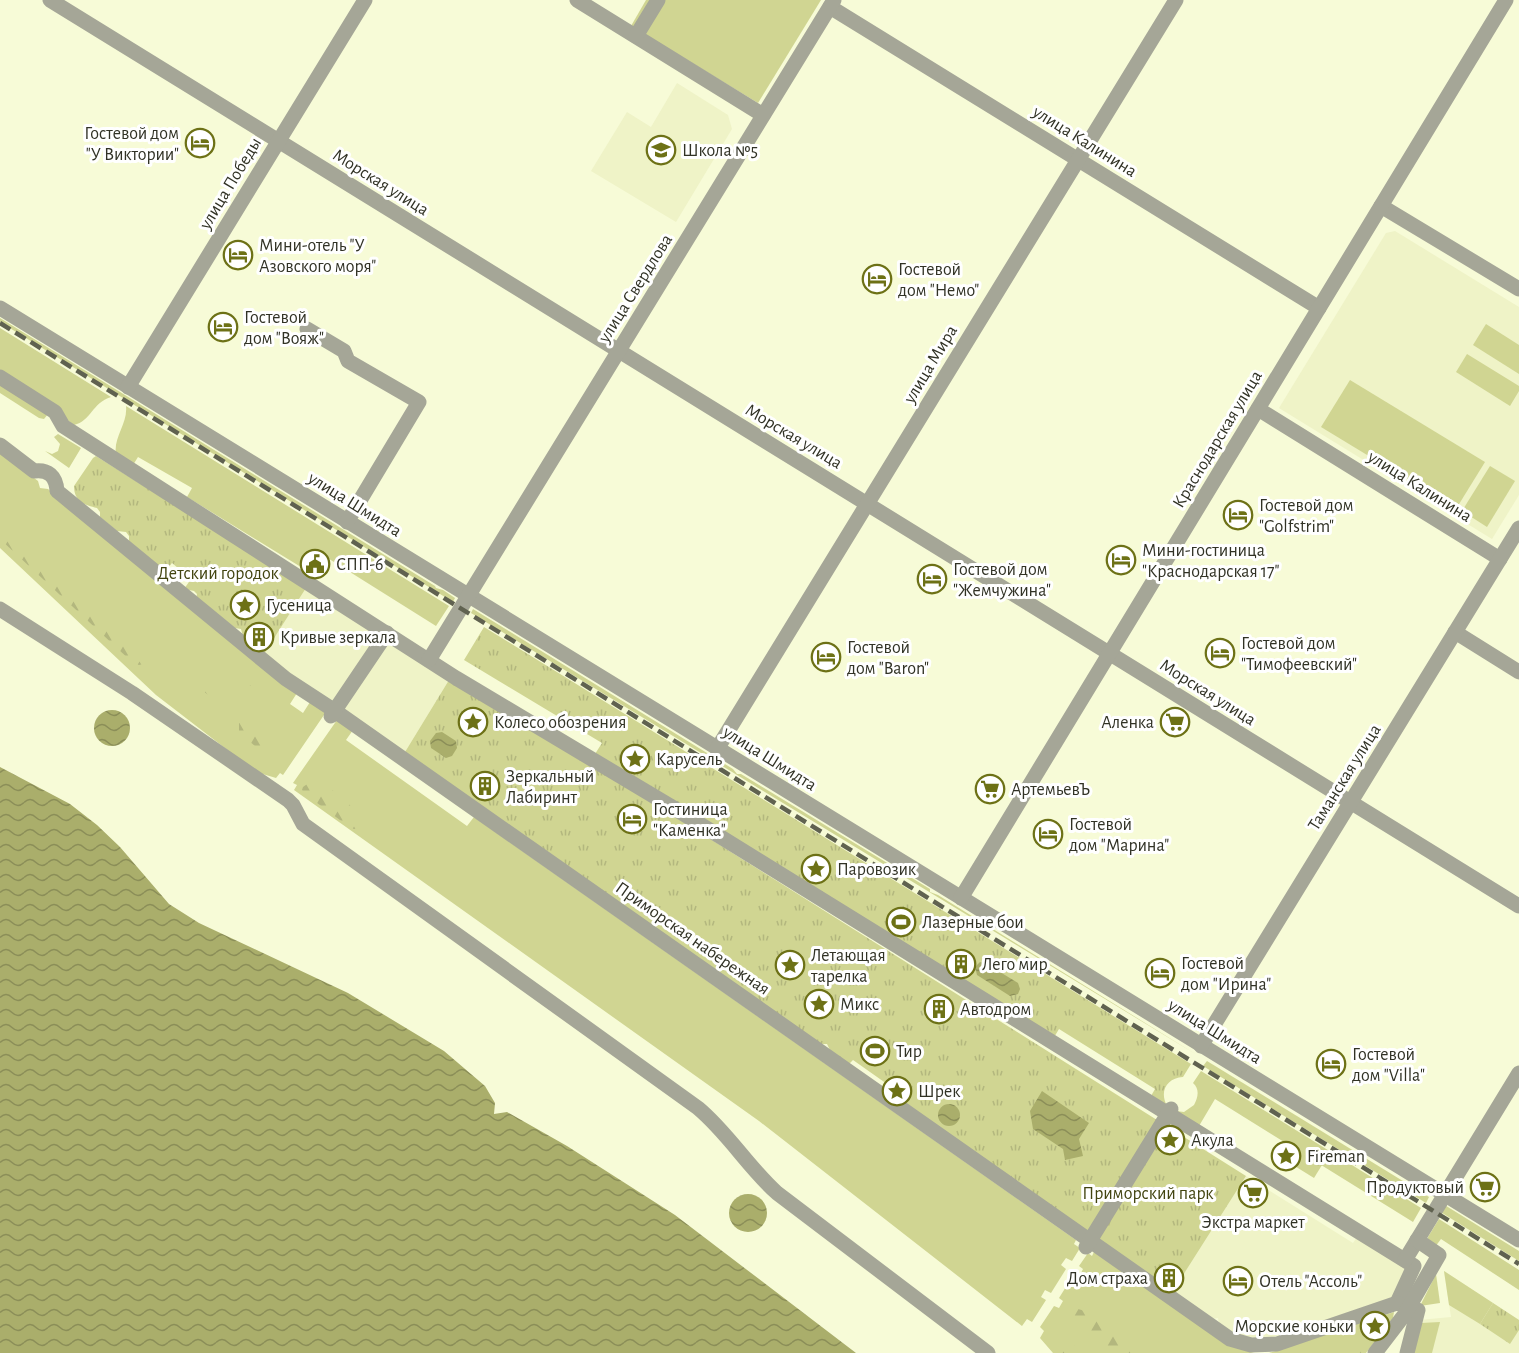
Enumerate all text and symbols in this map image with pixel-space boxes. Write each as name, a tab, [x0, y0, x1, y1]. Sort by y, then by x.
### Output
street label: улица Калинина	[1029, 102, 1140, 181]
place label: Гостевой дом "У Виктории"	[84, 125, 179, 164]
hotel icon: Гостевой дом "У Виктории"	[184, 127, 216, 159]
street label: улица Победы	[195, 134, 265, 233]
school or university icon: Школа №5	[645, 134, 677, 166]
place label: Школа №5	[682, 142, 758, 160]
street label: Морская улица	[329, 146, 432, 220]
street label: улица Свердлова	[595, 231, 676, 347]
place label: Мини-отель "У Азовского моря"	[259, 237, 376, 276]
hotel icon: Мини-отель "У Азовского моря"	[222, 239, 254, 271]
place label: Гостевой дом "Немо"	[898, 261, 979, 300]
hotel icon: Гостевой дом "Немо"	[861, 263, 893, 295]
place label: Гостевой дом "Вояж"	[244, 309, 324, 348]
hotel icon: Гостевой дом "Вояж"	[207, 311, 239, 343]
street label: улица Мира	[900, 322, 961, 407]
street label: Краснодарская улица	[1170, 368, 1266, 511]
street label: Морская улица	[742, 401, 845, 473]
street label: улица Калинина	[1364, 447, 1475, 526]
street label: улица Шмидта	[304, 468, 404, 541]
place label: Гостевой дом "Golfstrim"	[1259, 497, 1354, 536]
hotel icon: Гостевой дом "Golfstrim"	[1222, 499, 1254, 531]
place label: Мини-гостиница "Краснодарская 17"	[1142, 542, 1280, 581]
hotel icon: Мини-гостиница "Краснодарская 17"	[1105, 544, 1137, 576]
public building icon: СПП-6	[299, 548, 331, 580]
place label: СПП-6	[336, 556, 383, 574]
place label: Гостевой дом "Жемчужина"	[953, 561, 1051, 600]
hotel icon: Гостевой дом "Жемчужина"	[916, 563, 948, 595]
park label: Детский городок	[157, 565, 280, 583]
place icon: Гусеница	[229, 589, 261, 621]
place label: Гусеница	[266, 597, 332, 615]
building icon: Кривые зеркала	[243, 621, 275, 653]
place label: Кривые зеркала	[280, 629, 396, 647]
place label: Гостевой дом "Тимофеевский"	[1241, 635, 1357, 674]
hotel icon: Гостевой дом "Тимофеевский"	[1204, 637, 1236, 669]
place label: Гостевой дом "Baron"	[847, 639, 929, 678]
hotel icon: Гостевой дом "Baron"	[810, 641, 842, 673]
street label: Морская улица	[1156, 656, 1259, 730]
place icon: Колесо обозрения	[457, 706, 489, 738]
supermarket icon: Аленка	[1159, 706, 1191, 738]
place label: Колесо обозрения	[494, 713, 626, 732]
place label: Аленка	[1101, 714, 1154, 732]
street label: Таманская улица	[1305, 721, 1385, 834]
street label: улица Шмидта	[719, 722, 819, 795]
place icon: Карусель	[619, 743, 651, 775]
place label: Карусель	[656, 751, 723, 769]
place label: Зеркальный Лабиринт	[506, 768, 594, 807]
building icon: Зеркальный Лабиринт	[469, 770, 501, 802]
supermarket icon: АртемьевЪ	[974, 773, 1006, 805]
place label: АртемьевЪ	[1011, 781, 1090, 799]
place label: Гостиница "Каменка"	[653, 801, 728, 840]
hotel icon: Гостиница "Каменка"	[616, 803, 648, 835]
place label: Гостевой дом "Марина"	[1069, 816, 1169, 855]
hotel icon: Гостевой дом "Марина"	[1032, 818, 1064, 850]
place icon: Паровозик	[800, 853, 832, 885]
place label: Паровозик	[837, 861, 917, 879]
street label: Приморская набережная	[612, 878, 773, 999]
sports icon: Лазерные бои	[885, 906, 917, 938]
place label: Лазерные бои	[922, 913, 1024, 932]
place label: Летающая тарелка	[810, 947, 886, 986]
building icon: Лего мир	[945, 948, 977, 980]
place icon: Летающая тарелка	[774, 949, 806, 981]
place label: Гостевой дом "Ирина"	[1181, 955, 1271, 994]
place label: Лего мир	[982, 956, 1048, 974]
hotel icon: Гостевой дом "Ирина"	[1144, 957, 1176, 989]
place icon: Микс	[803, 988, 835, 1020]
building icon: Автодром	[923, 993, 955, 1025]
street label: улица Шмидта	[1164, 995, 1264, 1068]
place label: Микс	[840, 996, 879, 1014]
place label: Автодром	[960, 1001, 1031, 1019]
sports icon: Тир	[859, 1035, 891, 1067]
place label: Тир	[896, 1043, 922, 1061]
place label: Гостевой дом "Villa"	[1352, 1046, 1425, 1085]
hotel icon: Гостевой дом "Villa"	[1315, 1048, 1347, 1080]
place icon: Шрек	[881, 1075, 913, 1107]
place label: Шрек	[918, 1083, 961, 1101]
place icon: Акула	[1154, 1124, 1186, 1156]
place label: Акула	[1191, 1132, 1234, 1150]
place icon: Fireman	[1270, 1140, 1302, 1172]
place label: Fireman	[1307, 1148, 1365, 1166]
supermarket icon: Продуктовый	[1469, 1171, 1501, 1203]
supermarket icon: Экстра маркет	[1237, 1177, 1269, 1209]
place label: Продуктовый	[1366, 1179, 1464, 1197]
park label: Приморский парк	[1082, 1185, 1214, 1203]
place label: Экстра маркет	[1201, 1214, 1305, 1232]
building icon: Дом страха	[1153, 1262, 1185, 1294]
hotel icon: Отель "Ассоль"	[1222, 1265, 1254, 1297]
place label: Дом страха	[1067, 1270, 1148, 1288]
place label: Отель "Ассоль"	[1259, 1273, 1362, 1291]
place icon: Морские коньки	[1359, 1310, 1391, 1342]
place label: Морские коньки	[1234, 1318, 1354, 1336]

